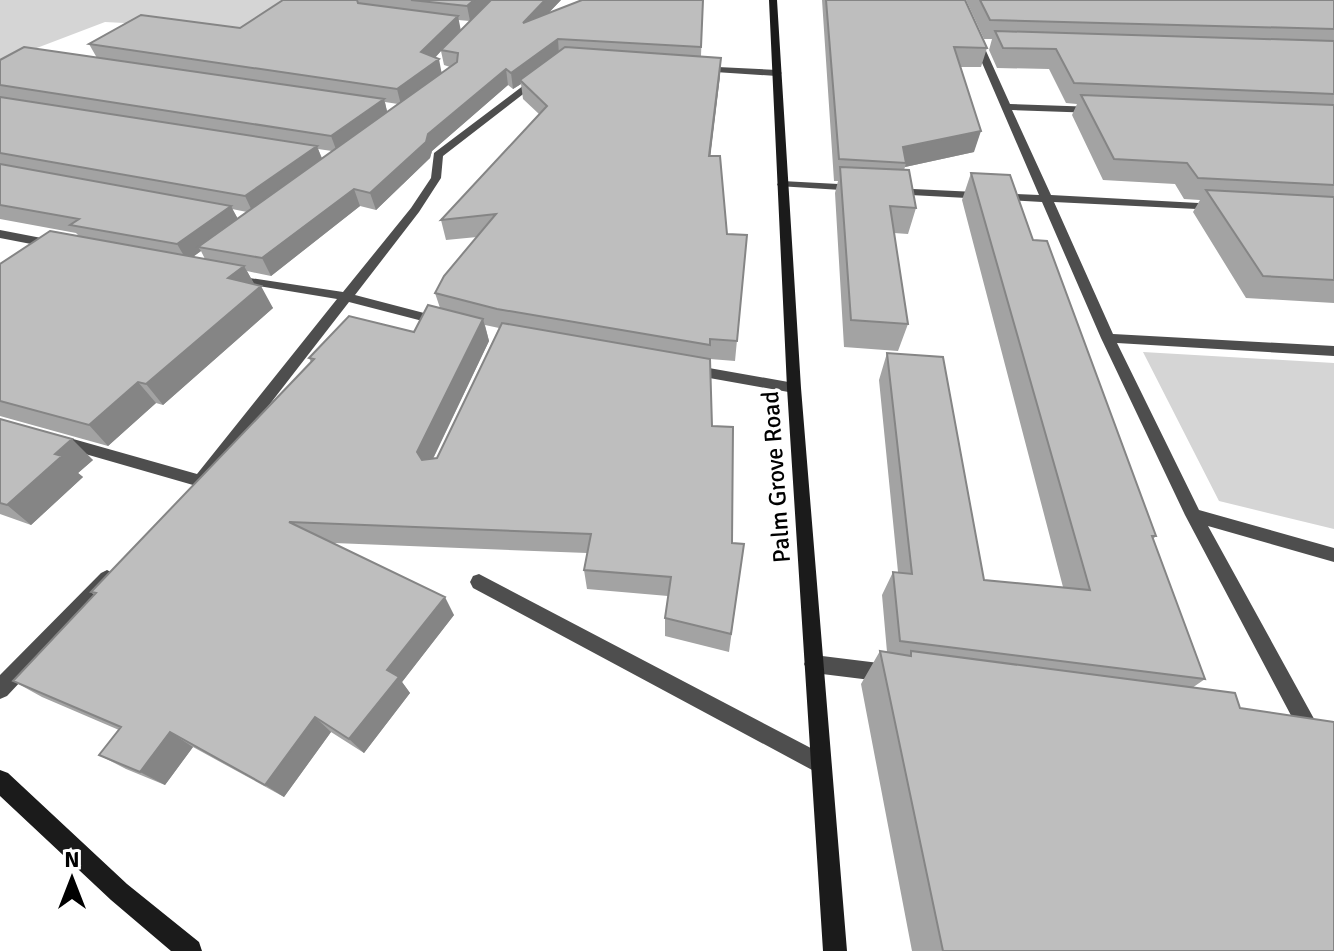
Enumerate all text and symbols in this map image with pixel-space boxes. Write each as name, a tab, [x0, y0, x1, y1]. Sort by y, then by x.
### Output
street label: Palm Grove Road	[755, 390, 797, 564]
north arrow	[32, 839, 112, 919]
text: N	[64, 846, 80, 873]

